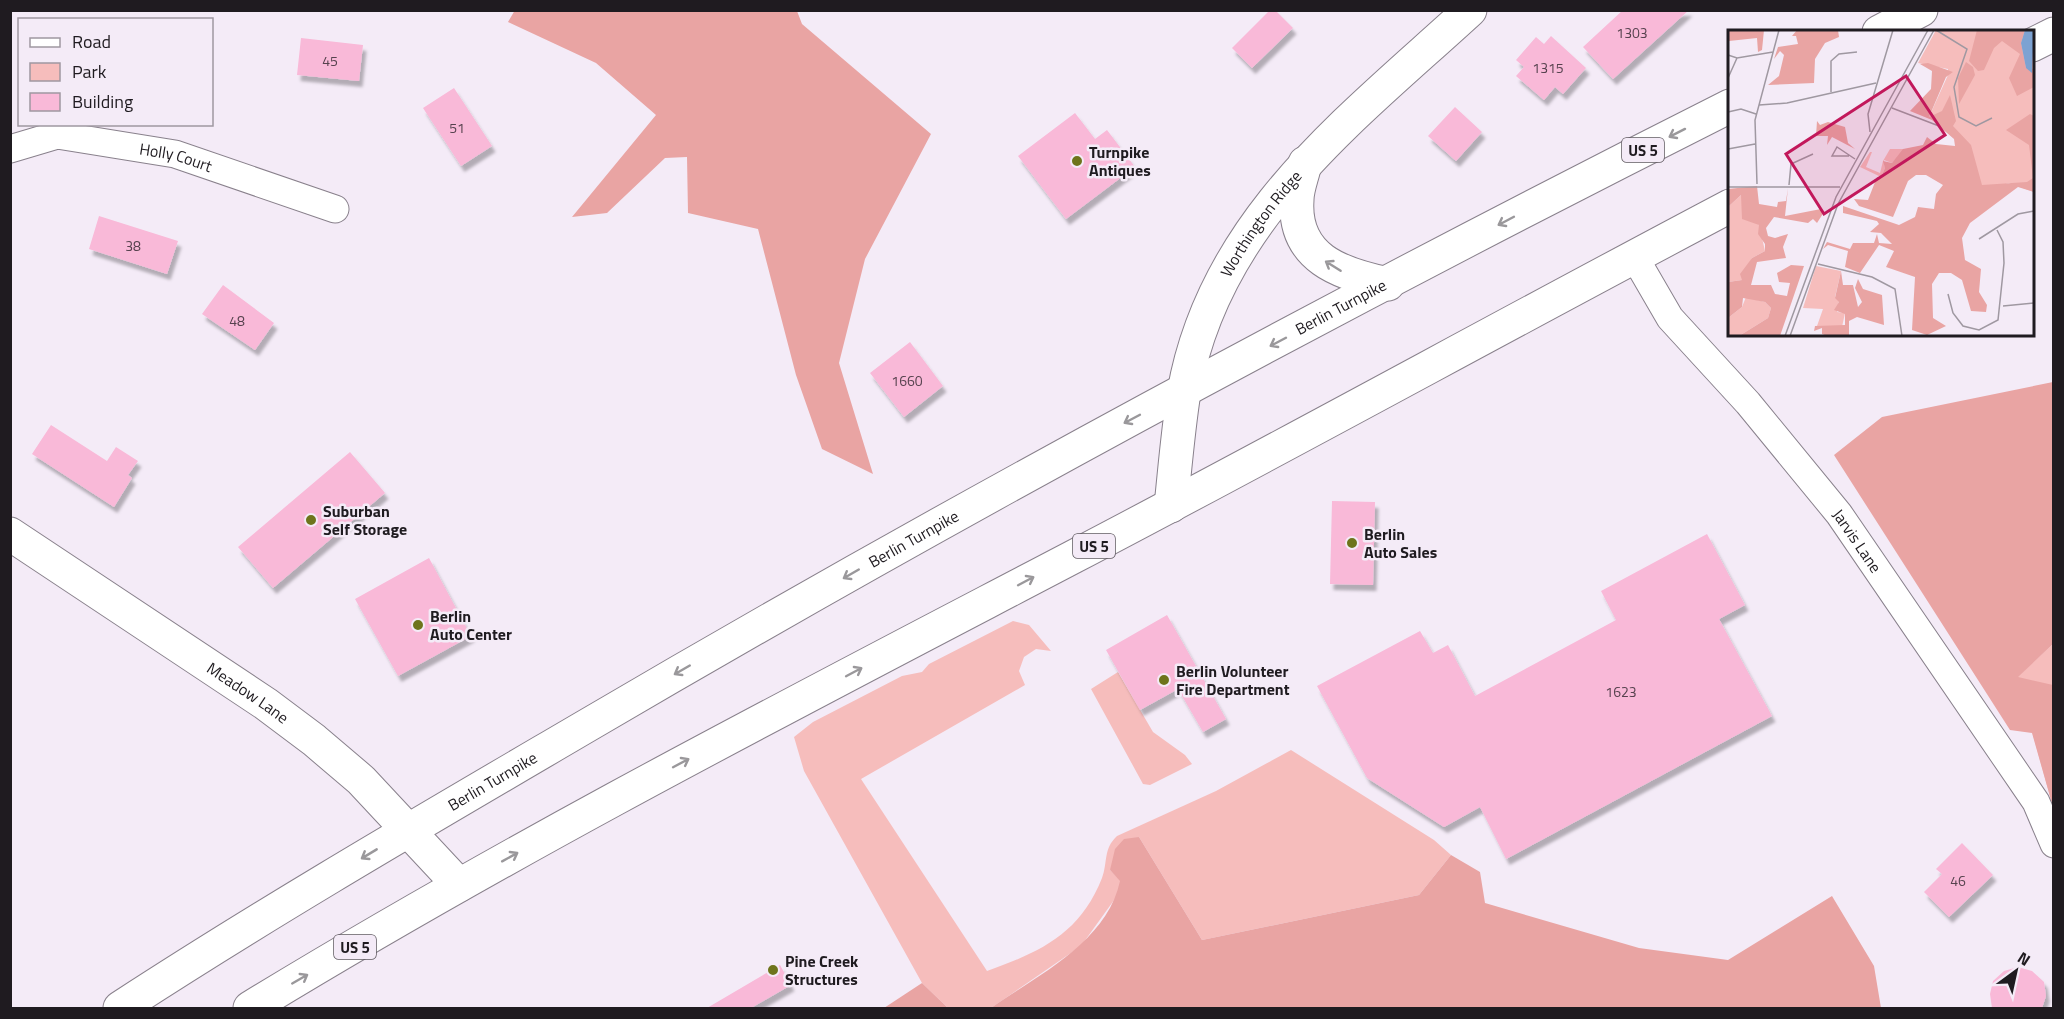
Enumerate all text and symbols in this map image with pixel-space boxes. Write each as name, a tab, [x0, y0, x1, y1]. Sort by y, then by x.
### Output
legend	[18, 18, 213, 126]
house number: 1303	[1616, 22, 1648, 43]
text: Road	[72, 28, 111, 55]
inset map	[1728, 30, 2034, 336]
house number: 45	[322, 50, 338, 71]
house number: 1315	[1532, 57, 1564, 78]
text: Park	[72, 58, 107, 85]
text: Building	[72, 88, 133, 115]
house number: 51	[449, 117, 465, 138]
one-way arrow	[1669, 127, 1687, 139]
street label: Holly Court	[138, 136, 216, 178]
road number: US 5	[1622, 138, 1664, 162]
place label: Turnpike Antiques	[1089, 140, 1151, 182]
marker: Turnpike Antiques	[1070, 154, 1084, 168]
street label: Worthington Ridge	[1214, 165, 1307, 281]
one-way arrow	[1497, 216, 1515, 227]
house number: 38	[125, 235, 141, 256]
one-way arrow	[1324, 260, 1341, 273]
street label: Berlin Turnpike	[1291, 273, 1390, 341]
house number: 48	[229, 310, 245, 331]
one-way arrow	[1270, 336, 1287, 348]
house number: 1660	[891, 370, 923, 391]
one-way arrow	[1124, 414, 1142, 425]
place label: Suburban Self Storage	[323, 499, 407, 541]
street label: Jarvis Lane	[1827, 503, 1888, 578]
street label: Berlin Turnpike	[864, 504, 963, 574]
marker: Suburban Self Storage	[304, 513, 318, 527]
place label: Berlin Auto Sales	[1364, 522, 1437, 564]
road number: US 5	[1073, 534, 1115, 558]
marker: Berlin Auto Sales	[1345, 536, 1359, 550]
one-way arrow	[843, 568, 860, 580]
one-way arrow	[1017, 575, 1035, 586]
place label: Berlin Auto Center	[430, 604, 512, 646]
marker: Berlin Auto Center	[411, 618, 425, 632]
street label: Meadow Lane	[202, 656, 294, 729]
place label: Berlin Volunteer Fire Department	[1176, 659, 1290, 701]
one-way arrow	[674, 665, 691, 677]
one-way arrow	[845, 666, 862, 678]
marker: Berlin Volunteer Fire Department	[1157, 673, 1171, 687]
house number: 1623	[1605, 681, 1637, 702]
street label: Berlin Turnpike	[443, 745, 542, 817]
one-way arrow	[672, 757, 689, 769]
one-way arrow	[361, 849, 378, 861]
one-way arrow	[501, 850, 518, 862]
house number: 46	[1950, 870, 1966, 891]
road number: US 5	[334, 935, 376, 959]
north arrow	[1986, 941, 2046, 1001]
text: N	[2013, 945, 2035, 972]
place label: Pine Creek Structures	[785, 949, 859, 991]
marker: Pine Creek Structures	[766, 963, 780, 977]
one-way arrow	[291, 972, 308, 984]

